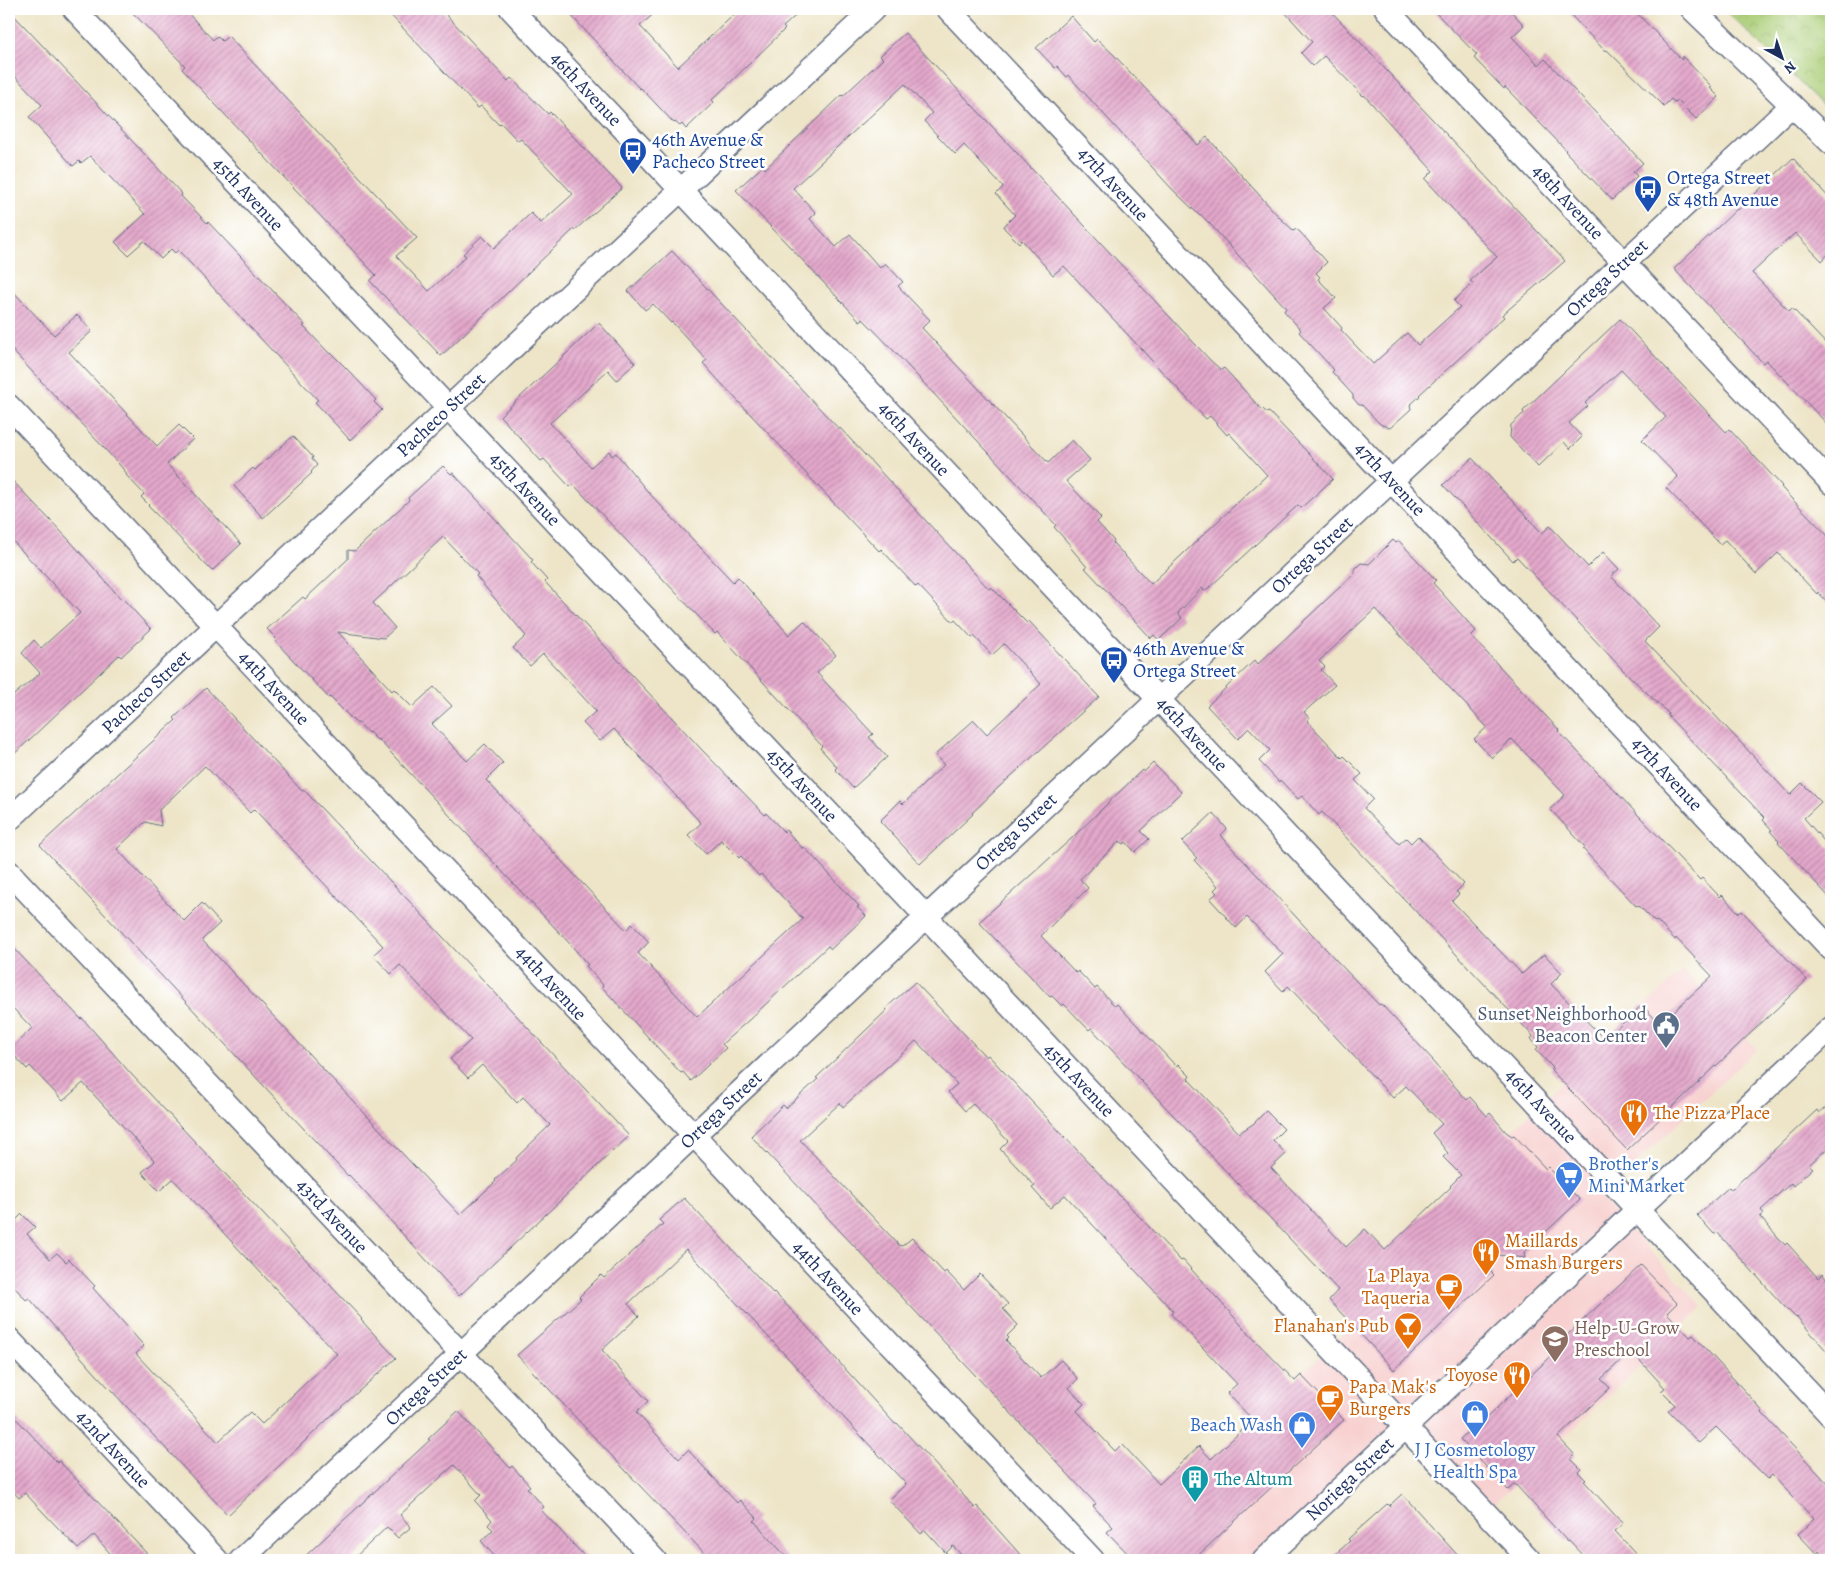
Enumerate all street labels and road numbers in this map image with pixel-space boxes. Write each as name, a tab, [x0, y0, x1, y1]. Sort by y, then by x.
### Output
street label: 46th Avenue	[544, 46, 628, 132]
street label: 47th Avenue	[1072, 141, 1154, 227]
street label: 45th Avenue	[207, 151, 289, 237]
street label: 48th Avenue	[1526, 159, 1610, 245]
street label: Ortega Street	[1560, 233, 1654, 323]
street label: Pacheco Street	[391, 367, 491, 463]
street label: 46th Avenue	[872, 396, 956, 482]
street label: 47th Avenue	[1349, 436, 1431, 522]
street label: 45th Avenue	[484, 446, 566, 532]
street label: Ortega Street	[1265, 510, 1359, 600]
street label: Pacheco Street	[96, 644, 196, 740]
street label: 44th Avenue	[232, 645, 316, 731]
street label: 46th Avenue	[1150, 691, 1234, 777]
street label: 47th Avenue	[1626, 731, 1708, 817]
street label: 45th Avenue	[761, 742, 843, 828]
street label: Ortega Street	[969, 787, 1063, 877]
street label: 44th Avenue	[509, 940, 593, 1026]
street label: 45th Avenue	[1038, 1037, 1120, 1123]
street label: 46th Avenue	[1499, 1063, 1583, 1149]
street label: Ortega Street	[674, 1065, 768, 1155]
street label: 43rd Avenue	[290, 1173, 374, 1259]
street label: 44th Avenue	[786, 1235, 870, 1321]
street label: Ortega Street	[379, 1342, 473, 1432]
street label: 42nd Avenue	[70, 1404, 156, 1494]
street label: Noriega Street	[1300, 1431, 1400, 1527]

